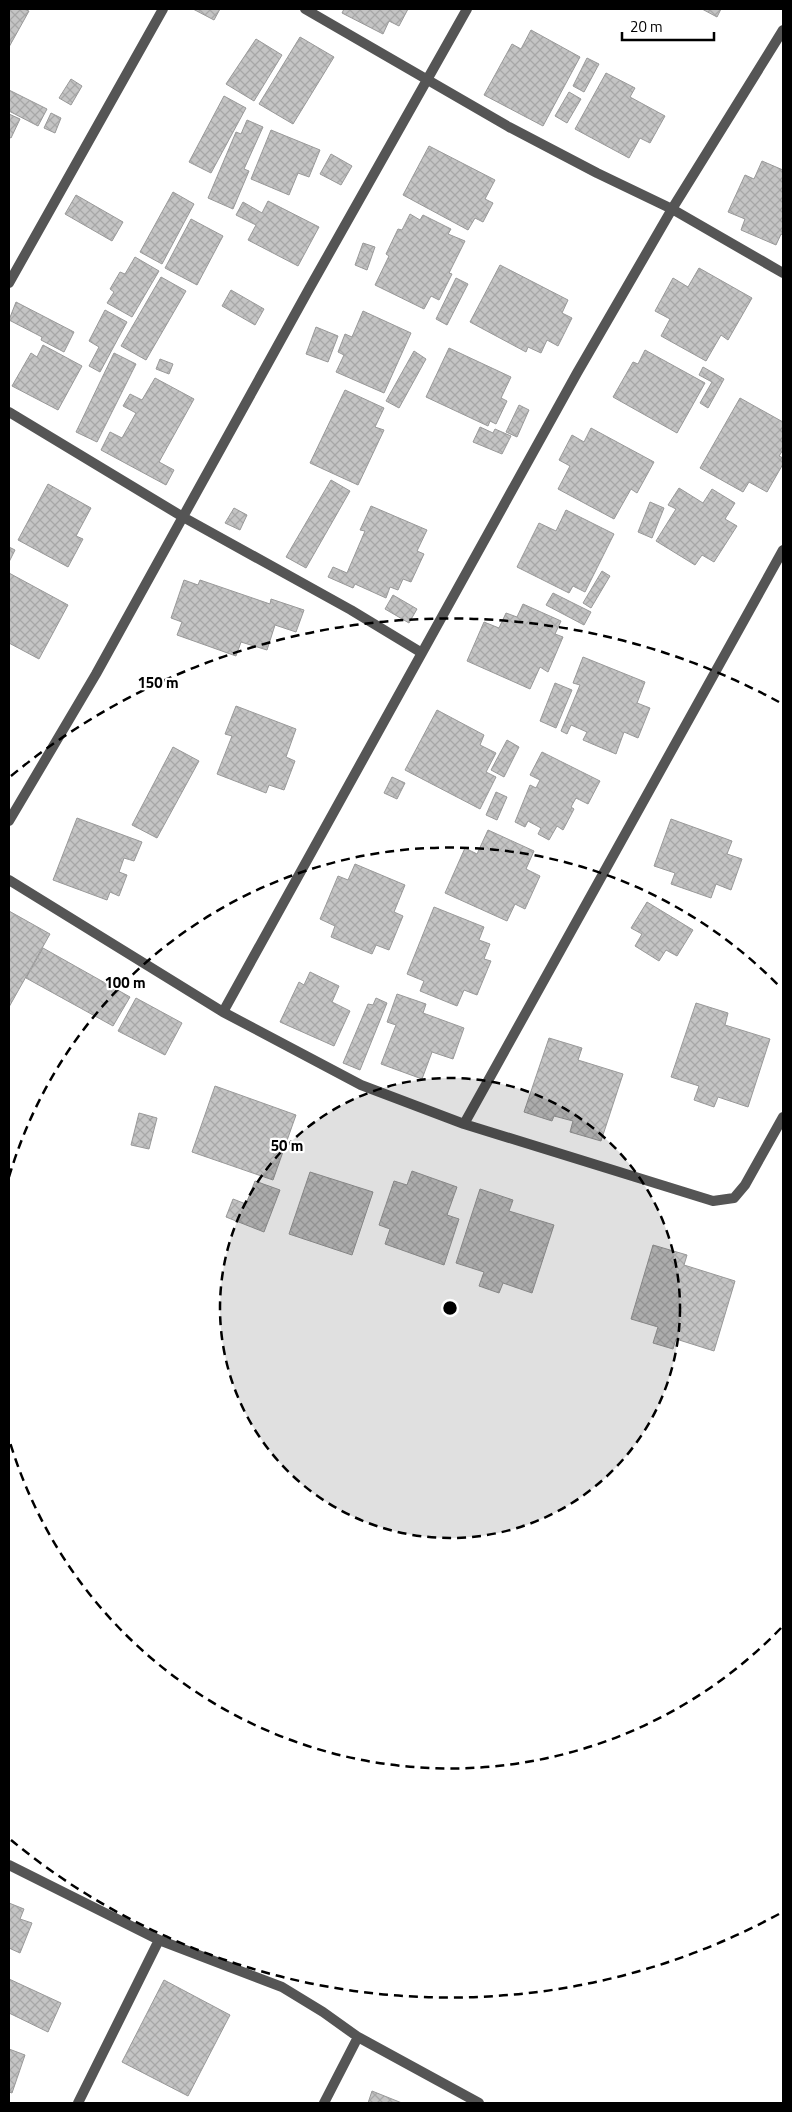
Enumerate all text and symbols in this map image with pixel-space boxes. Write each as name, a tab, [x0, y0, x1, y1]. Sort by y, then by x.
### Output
scale bar	[622, 10, 714, 42]
text: 20 m	[630, 15, 663, 38]
text: 150 m	[137, 671, 179, 694]
text: 100 m	[104, 971, 146, 994]
text: 50 m	[271, 1134, 303, 1157]
centre of rings	[441, 1299, 459, 1317]

